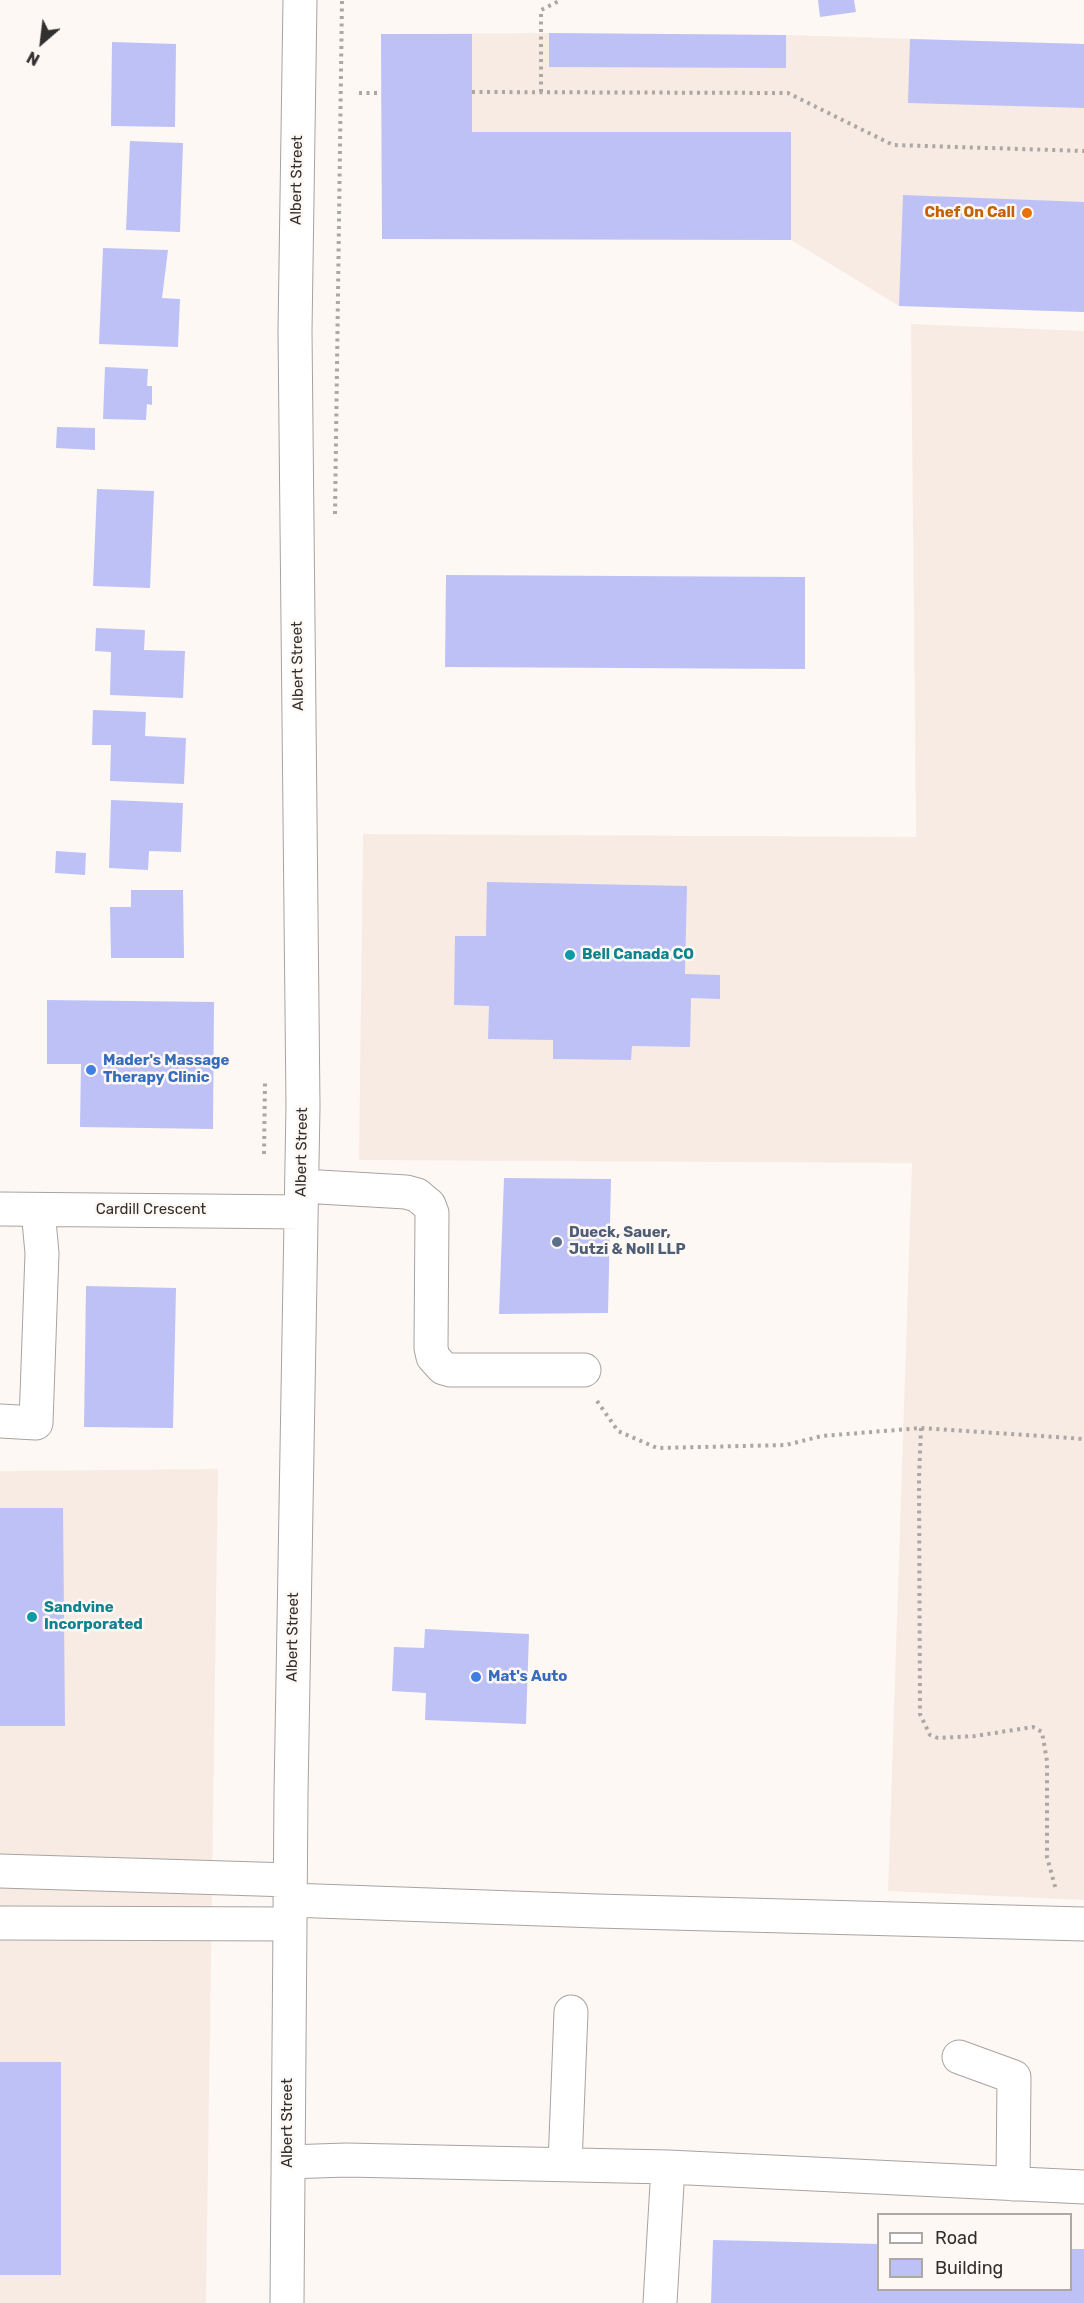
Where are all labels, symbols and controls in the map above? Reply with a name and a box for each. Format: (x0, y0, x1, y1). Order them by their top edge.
north arrow (12, 12, 72, 72)
text: N (24, 47, 43, 69)
street label: Albert Street (287, 135, 307, 225)
place label: Chef On Call (925, 204, 1015, 222)
marker: Chef On Call (1020, 206, 1034, 220)
street label: Albert Street (288, 621, 308, 711)
place label: Bell Canada CO (582, 946, 694, 964)
marker: Bell Canada CO (563, 948, 577, 962)
place label: Mader's Massage Therapy Clinic (103, 1052, 229, 1087)
marker: Mader's Massage Therapy Clinic (84, 1063, 98, 1077)
street label: Albert Street (292, 1107, 312, 1197)
street label: Cardill Crescent (96, 1201, 206, 1219)
place label: Dueck, Sauer, Jutzi & Noll LLP (569, 1224, 686, 1259)
marker: Dueck, Sauer, Jutzi & Noll LLP (550, 1235, 564, 1249)
street label: Albert Street (283, 1592, 303, 1682)
place label: Sandvine Incorporated (44, 1599, 143, 1634)
marker: Sandvine Incorporated (25, 1610, 39, 1624)
place label: Mat's Auto (488, 1668, 568, 1686)
marker: Mat's Auto (469, 1670, 483, 1684)
street label: Albert Street (279, 2078, 297, 2168)
legend (877, 2213, 1072, 2291)
text: Road (935, 2227, 978, 2249)
text: Building (935, 2257, 1003, 2279)

